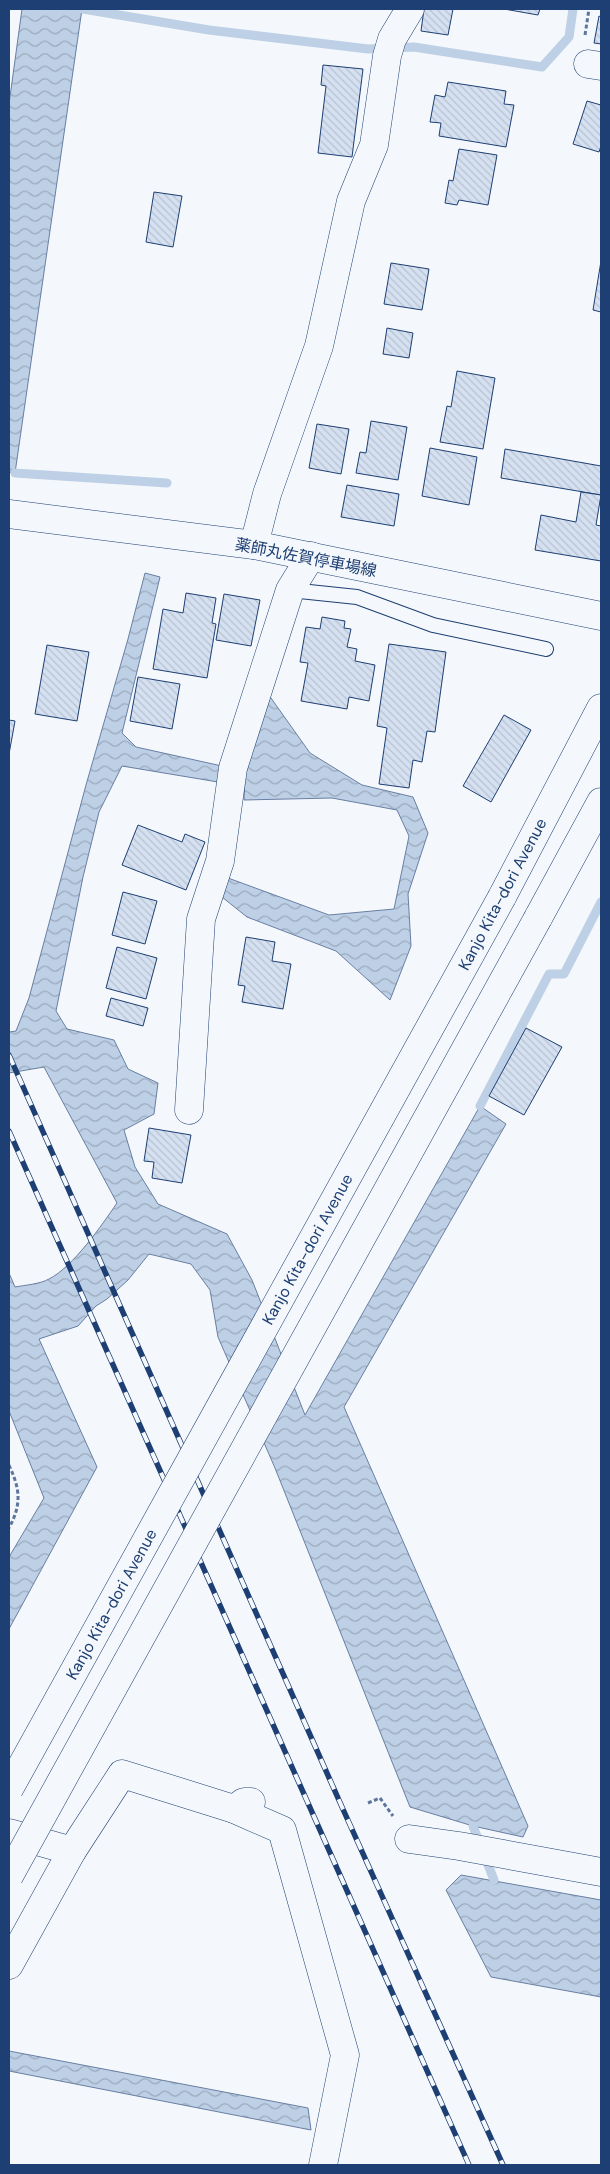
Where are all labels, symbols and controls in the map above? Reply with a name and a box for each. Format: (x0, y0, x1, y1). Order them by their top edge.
street label: 薬師丸佐賀停車場線 (233, 533, 379, 582)
street label: Kanjo Kita-dori Avenue (453, 815, 551, 974)
street label: Kanjo Kita-dori Avenue (257, 1170, 358, 1328)
street label: Kanjo Kita-dori Avenue (61, 1525, 162, 1683)

